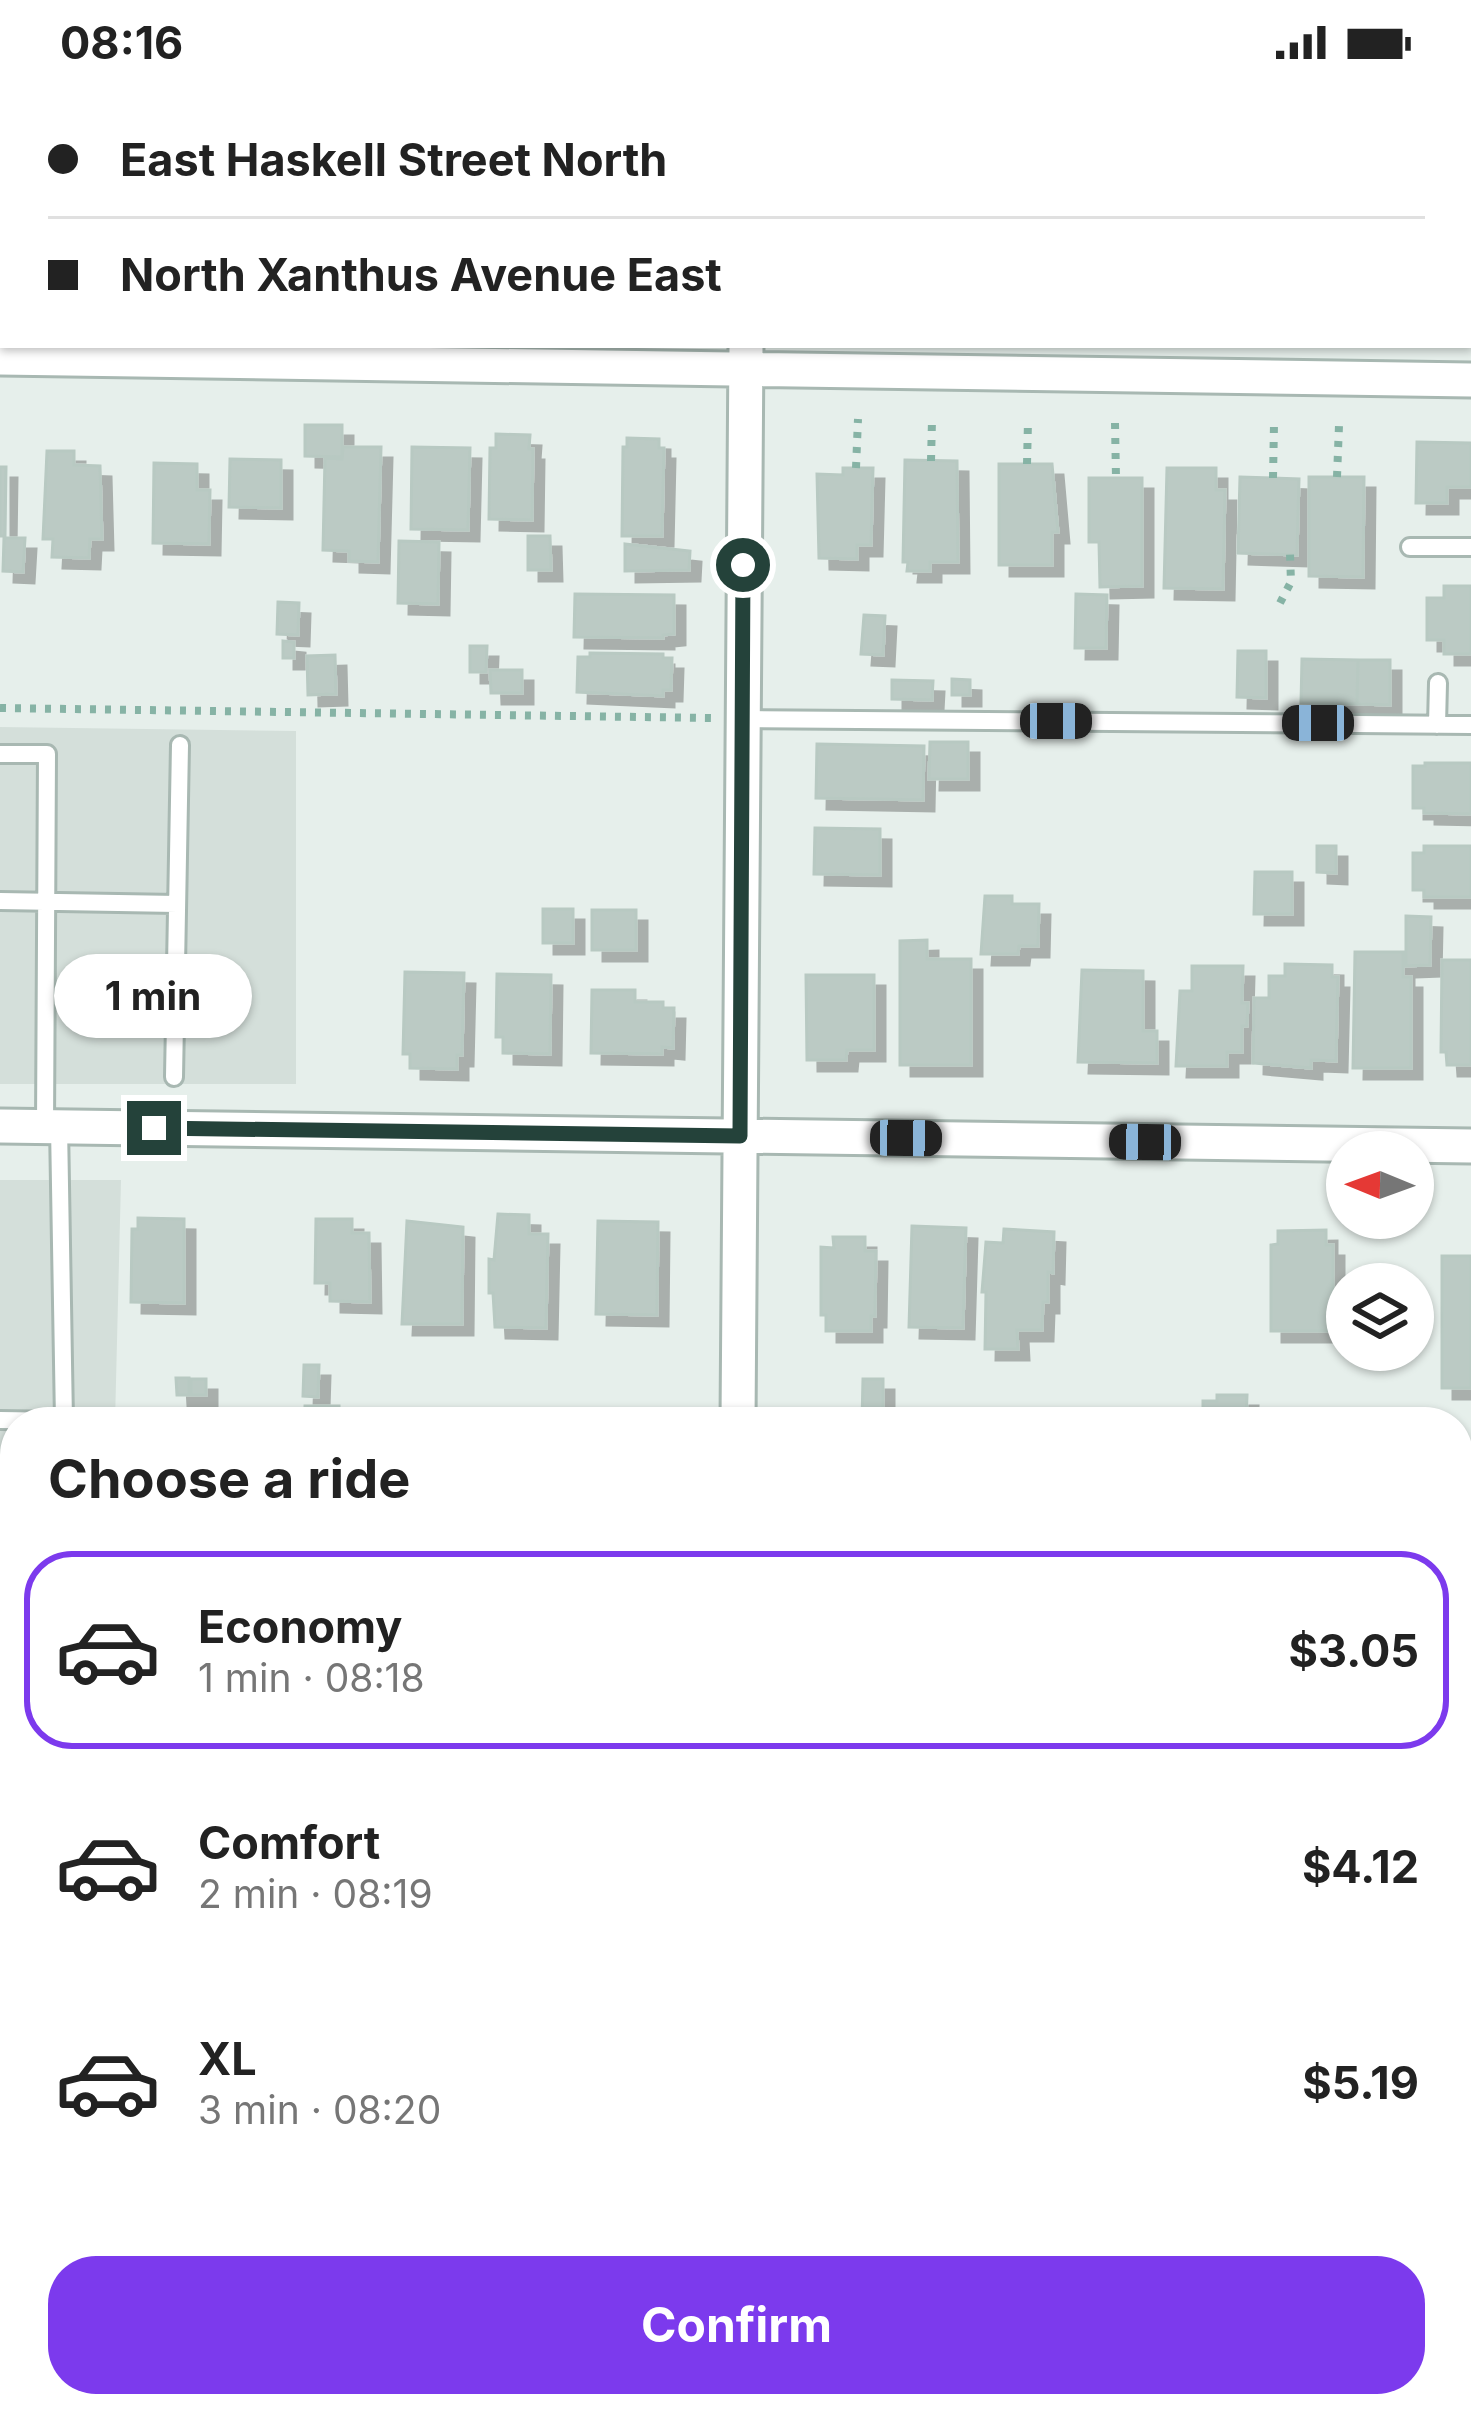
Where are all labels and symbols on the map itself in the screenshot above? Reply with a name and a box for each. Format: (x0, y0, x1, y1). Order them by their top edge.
route start (716, 538, 770, 592)
car (1020, 703, 1092, 739)
car (1282, 705, 1354, 741)
callout: 1 min (55, 954, 253, 1038)
route end (127, 1101, 181, 1155)
car (870, 1119, 942, 1157)
car (1109, 1123, 1181, 1161)
north arrow (1326, 1131, 1434, 1239)

